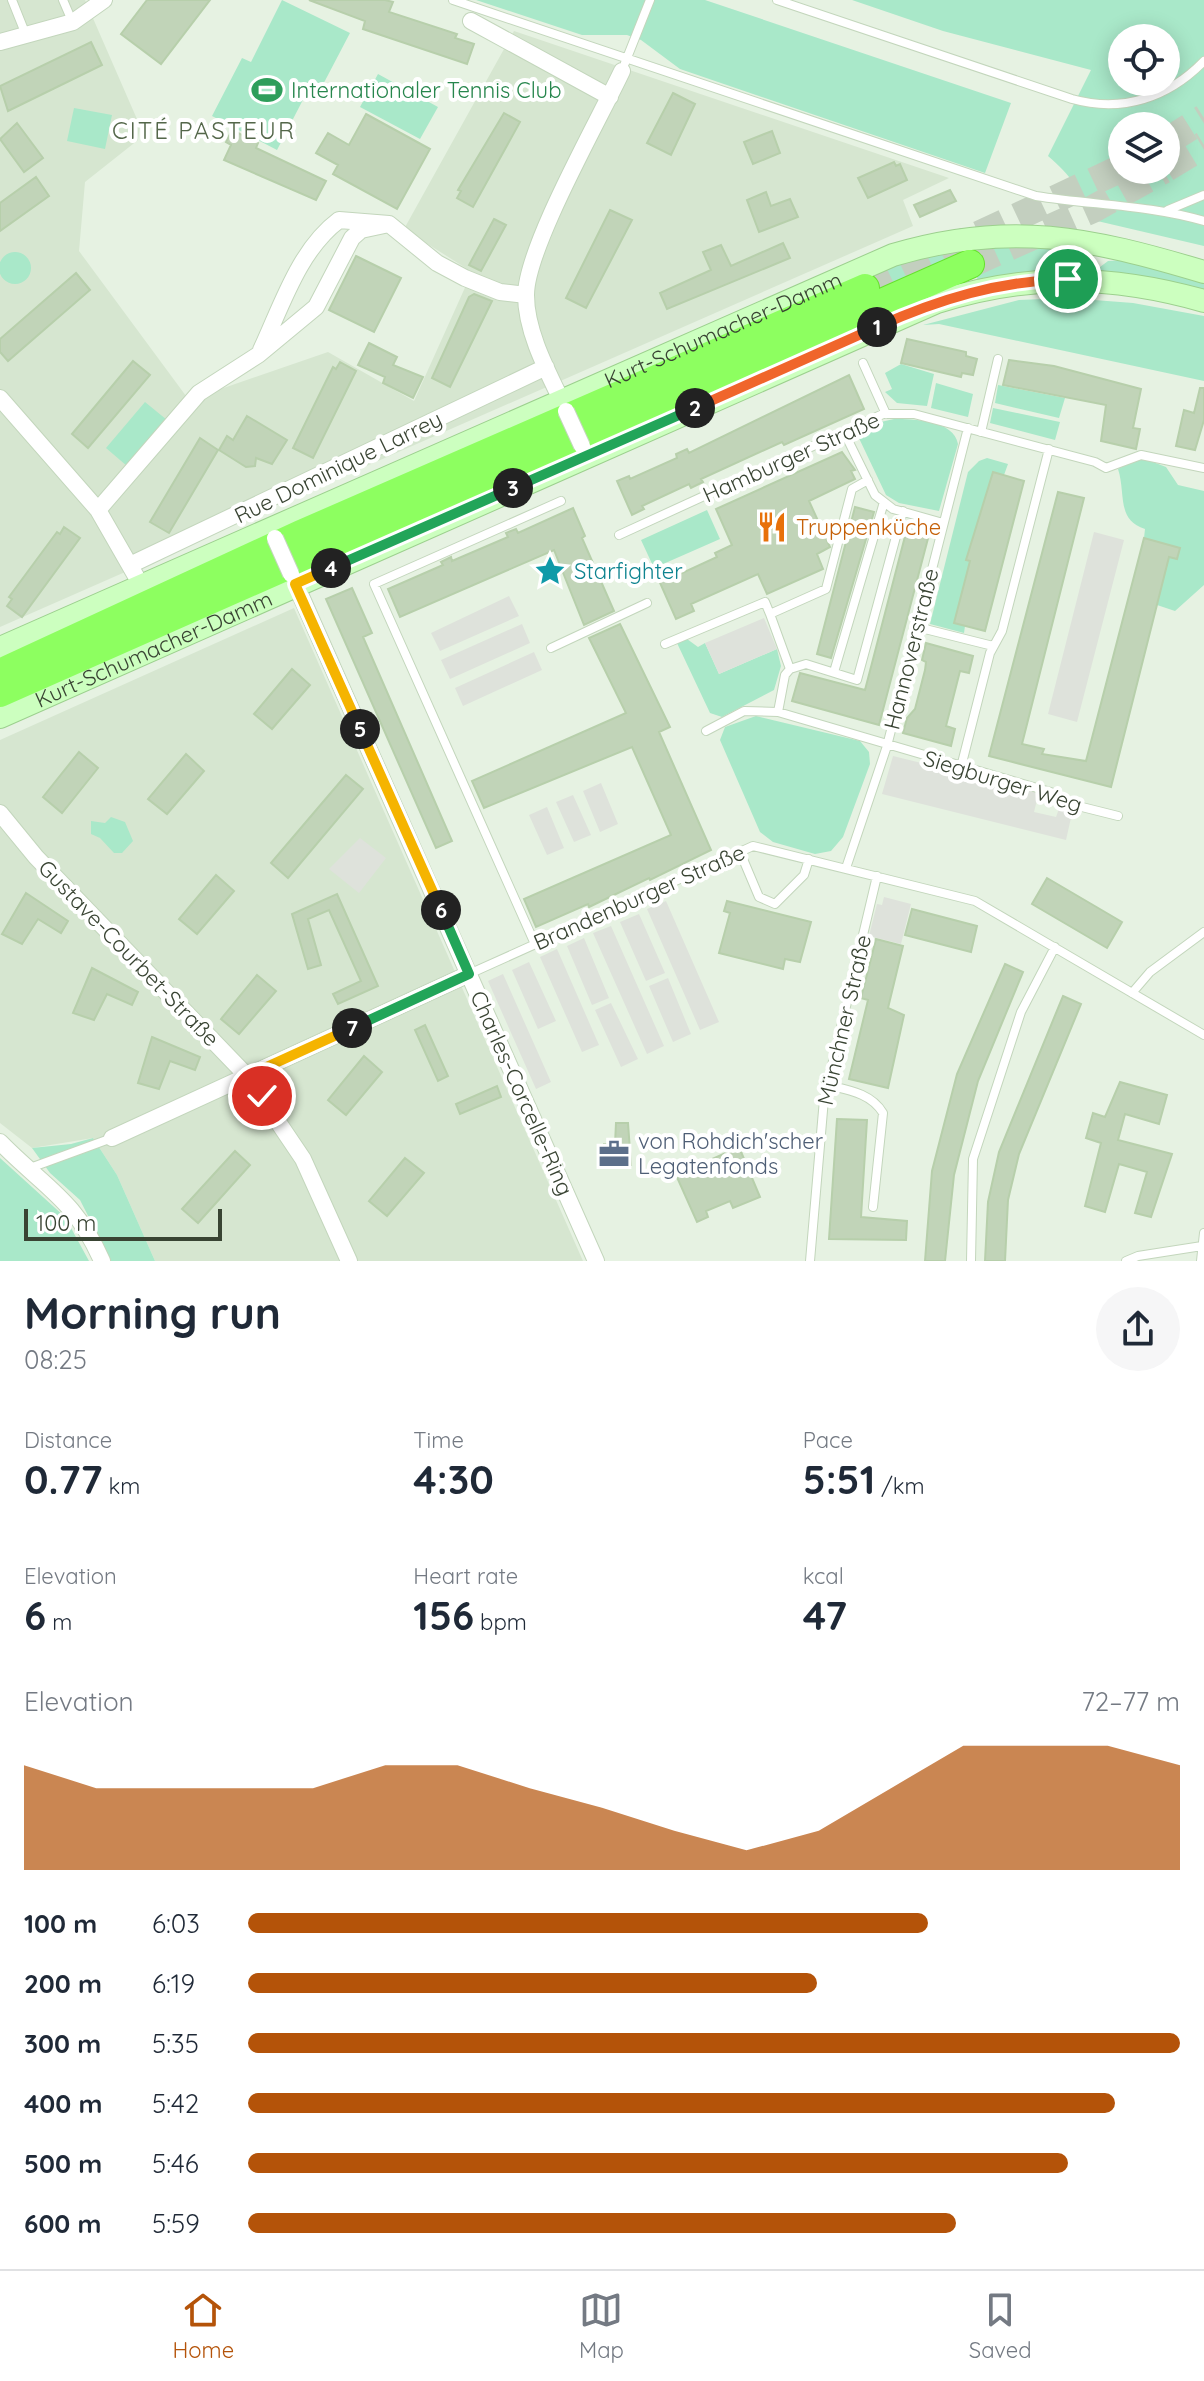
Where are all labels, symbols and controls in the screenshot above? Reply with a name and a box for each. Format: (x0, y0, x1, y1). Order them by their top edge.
map controls (1108, 24, 1180, 184)
button: locate (1108, 24, 1180, 96)
sports icon: Internationaler Tennis Club (250, 73, 284, 107)
place label: Internationaler Tennis Club (291, 76, 561, 104)
button: layers (1108, 112, 1180, 184)
district label: CITÉ PASTEUR (112, 115, 296, 145)
pin (1034, 245, 1102, 313)
icon: arrive (1046, 257, 1090, 301)
street label: Kurt-Schumacher-Damm (600, 265, 846, 394)
pin: 1 (857, 307, 897, 347)
text: 1 (873, 313, 881, 341)
pin: 2 (675, 388, 715, 428)
text: 2 (689, 394, 701, 422)
street label: Rue Dominique Larrey (230, 405, 446, 529)
street label: Hamburger Straße (698, 405, 884, 509)
pin: 3 (493, 468, 533, 508)
text: 3 (507, 474, 519, 502)
restaurant icon: Truppenküche (755, 510, 789, 544)
place label: Truppenküche (796, 513, 941, 541)
pin: 4 (311, 548, 351, 588)
text: 4 (325, 554, 337, 582)
place icon: Starfighter (533, 554, 567, 588)
place label: Starfighter (574, 557, 683, 585)
street label: Hannoverstraße (877, 565, 945, 733)
street label: Kurt-Schumacher-Damm (31, 584, 277, 714)
pin: 5 (340, 709, 380, 749)
text: 5 (354, 715, 366, 743)
street label: Siegburger Weg (920, 744, 1086, 818)
street label: Brandenburger Straße (529, 838, 749, 956)
street label: Gustave-Courbet-Straße (33, 854, 225, 1052)
pin: 6 (421, 890, 461, 930)
text: 6 (435, 896, 447, 924)
street label: Münchner Straße (811, 932, 877, 1108)
street label: Charles-Corcelle-Ring (464, 986, 580, 1200)
pin: 7 (332, 1008, 372, 1048)
text: 7 (346, 1014, 358, 1042)
pin (228, 1062, 296, 1130)
icon: check (240, 1074, 284, 1118)
place label: von Rohdich'scher Legatenfonds (638, 1127, 824, 1180)
office icon: von Rohdich'scher Legatenfonds (597, 1137, 631, 1171)
scale bar (24, 1205, 222, 1241)
text: 100 m (36, 1209, 96, 1237)
text: Morning run (24, 1285, 281, 1340)
button: share (1096, 1287, 1180, 1371)
text: 08:25 (24, 1343, 87, 1376)
text: Distance (24, 1426, 112, 1454)
text: Time (413, 1426, 464, 1454)
text: Pace (803, 1426, 853, 1454)
text: 0.77 (24, 1454, 102, 1504)
text: 4:30 (413, 1454, 494, 1504)
text: 5:51 (803, 1454, 875, 1504)
text: km (102, 1472, 140, 1500)
text: /km (875, 1472, 925, 1500)
text: Elevation (24, 1562, 117, 1590)
text: Heart rate (413, 1562, 518, 1590)
text: kcal (803, 1562, 844, 1590)
text: 6 (24, 1590, 46, 1640)
text: 156 (413, 1590, 474, 1640)
text: 47 (803, 1590, 847, 1640)
text: m (46, 1608, 72, 1636)
text: bpm (474, 1608, 527, 1636)
text: Elevation (24, 1685, 134, 1718)
text: 72–77 m (1082, 1685, 1180, 1718)
text: 100 m (24, 1907, 97, 1940)
text: 6:03 (152, 1907, 200, 1940)
text: 200 m (24, 1967, 102, 2000)
text: 6:19 (152, 1967, 195, 2000)
text: 300 m (24, 2027, 101, 2060)
text: 5:35 (152, 2027, 199, 2060)
text: 400 m (24, 2087, 102, 2120)
text: 5:42 (152, 2087, 199, 2120)
text: 500 m (24, 2147, 102, 2180)
text: 5:46 (152, 2147, 199, 2180)
text: 600 m (24, 2207, 102, 2240)
text: 5:59 (152, 2207, 200, 2240)
tab: Home (172, 2288, 234, 2364)
tab: Map (579, 2288, 624, 2364)
tab: Saved (969, 2288, 1032, 2364)

